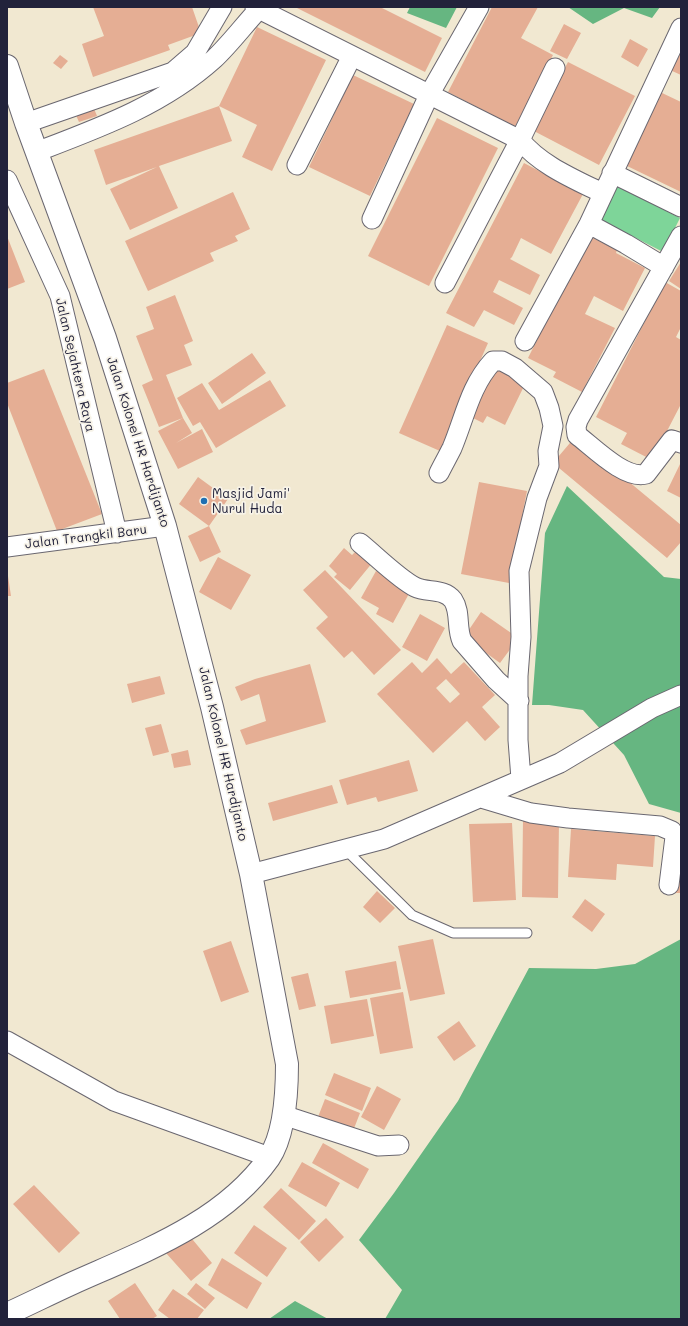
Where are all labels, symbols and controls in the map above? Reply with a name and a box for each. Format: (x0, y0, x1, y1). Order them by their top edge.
street label: Jalan Sejahtera Raya (52, 297, 98, 433)
street label: Jalan Kolonel HR Hardijanto (103, 355, 173, 529)
place label: Masjid Jami' Nurul Huda (212, 486, 290, 517)
marker: Masjid Jami' Nurul Huda (199, 496, 209, 506)
street label: Jalan Trangkil Baru (24, 522, 148, 552)
street label: Jalan Kolonel HR Hardijanto (195, 665, 251, 843)

